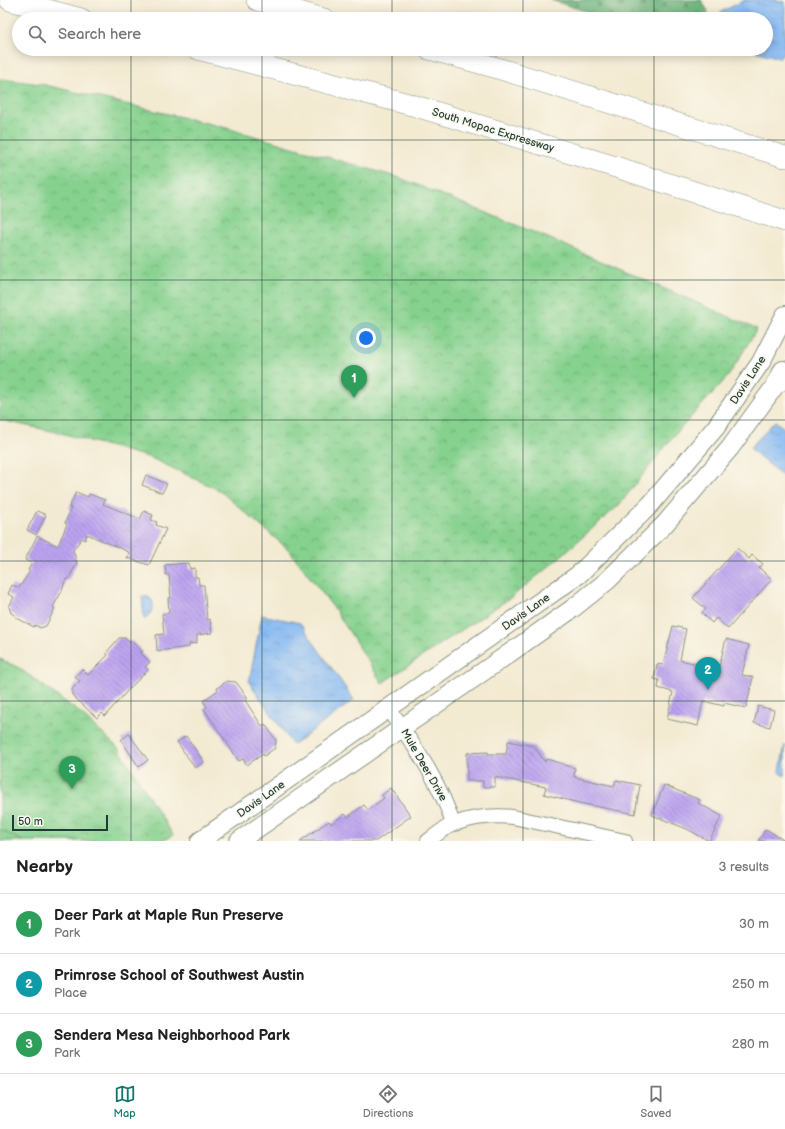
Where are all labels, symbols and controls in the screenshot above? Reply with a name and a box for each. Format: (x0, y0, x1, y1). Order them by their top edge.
search box (12, 12, 773, 56)
icon: search (26, 23, 48, 45)
text: Search here (58, 25, 141, 44)
street label: South Mopac Expressway (430, 105, 556, 155)
your location (356, 328, 376, 348)
street label: Davis Lane (727, 353, 769, 407)
pin: 1 (341, 365, 367, 398)
street label: Davis Lane (500, 591, 553, 633)
pin: 2 (695, 657, 721, 690)
street label: Mule Deer Drive (398, 727, 450, 804)
pin: 3 (59, 756, 85, 789)
street label: Davis Lane (235, 778, 288, 820)
scale bar (12, 813, 108, 832)
text: 50 m (18, 815, 43, 828)
text: Nearby (16, 857, 73, 877)
text: 3 results (718, 859, 769, 875)
text: Deer Park at Maple Run Preserve (54, 906, 283, 925)
text: 1 (26, 916, 32, 932)
text: 30 m (739, 916, 769, 932)
text: Park (54, 925, 80, 941)
text: Primrose School of Southwest Austin (54, 966, 304, 985)
text: 2 (25, 976, 33, 992)
text: 250 m (732, 976, 769, 992)
text: Place (54, 985, 87, 1001)
text: Sendera Mesa Neighborhood Park (54, 1026, 290, 1045)
text: 3 (25, 1036, 33, 1052)
text: 280 m (732, 1036, 769, 1052)
text: Park (54, 1045, 80, 1061)
tab: Map (114, 1083, 136, 1120)
tab: Directions (363, 1083, 413, 1120)
tab: Saved (641, 1083, 671, 1120)

